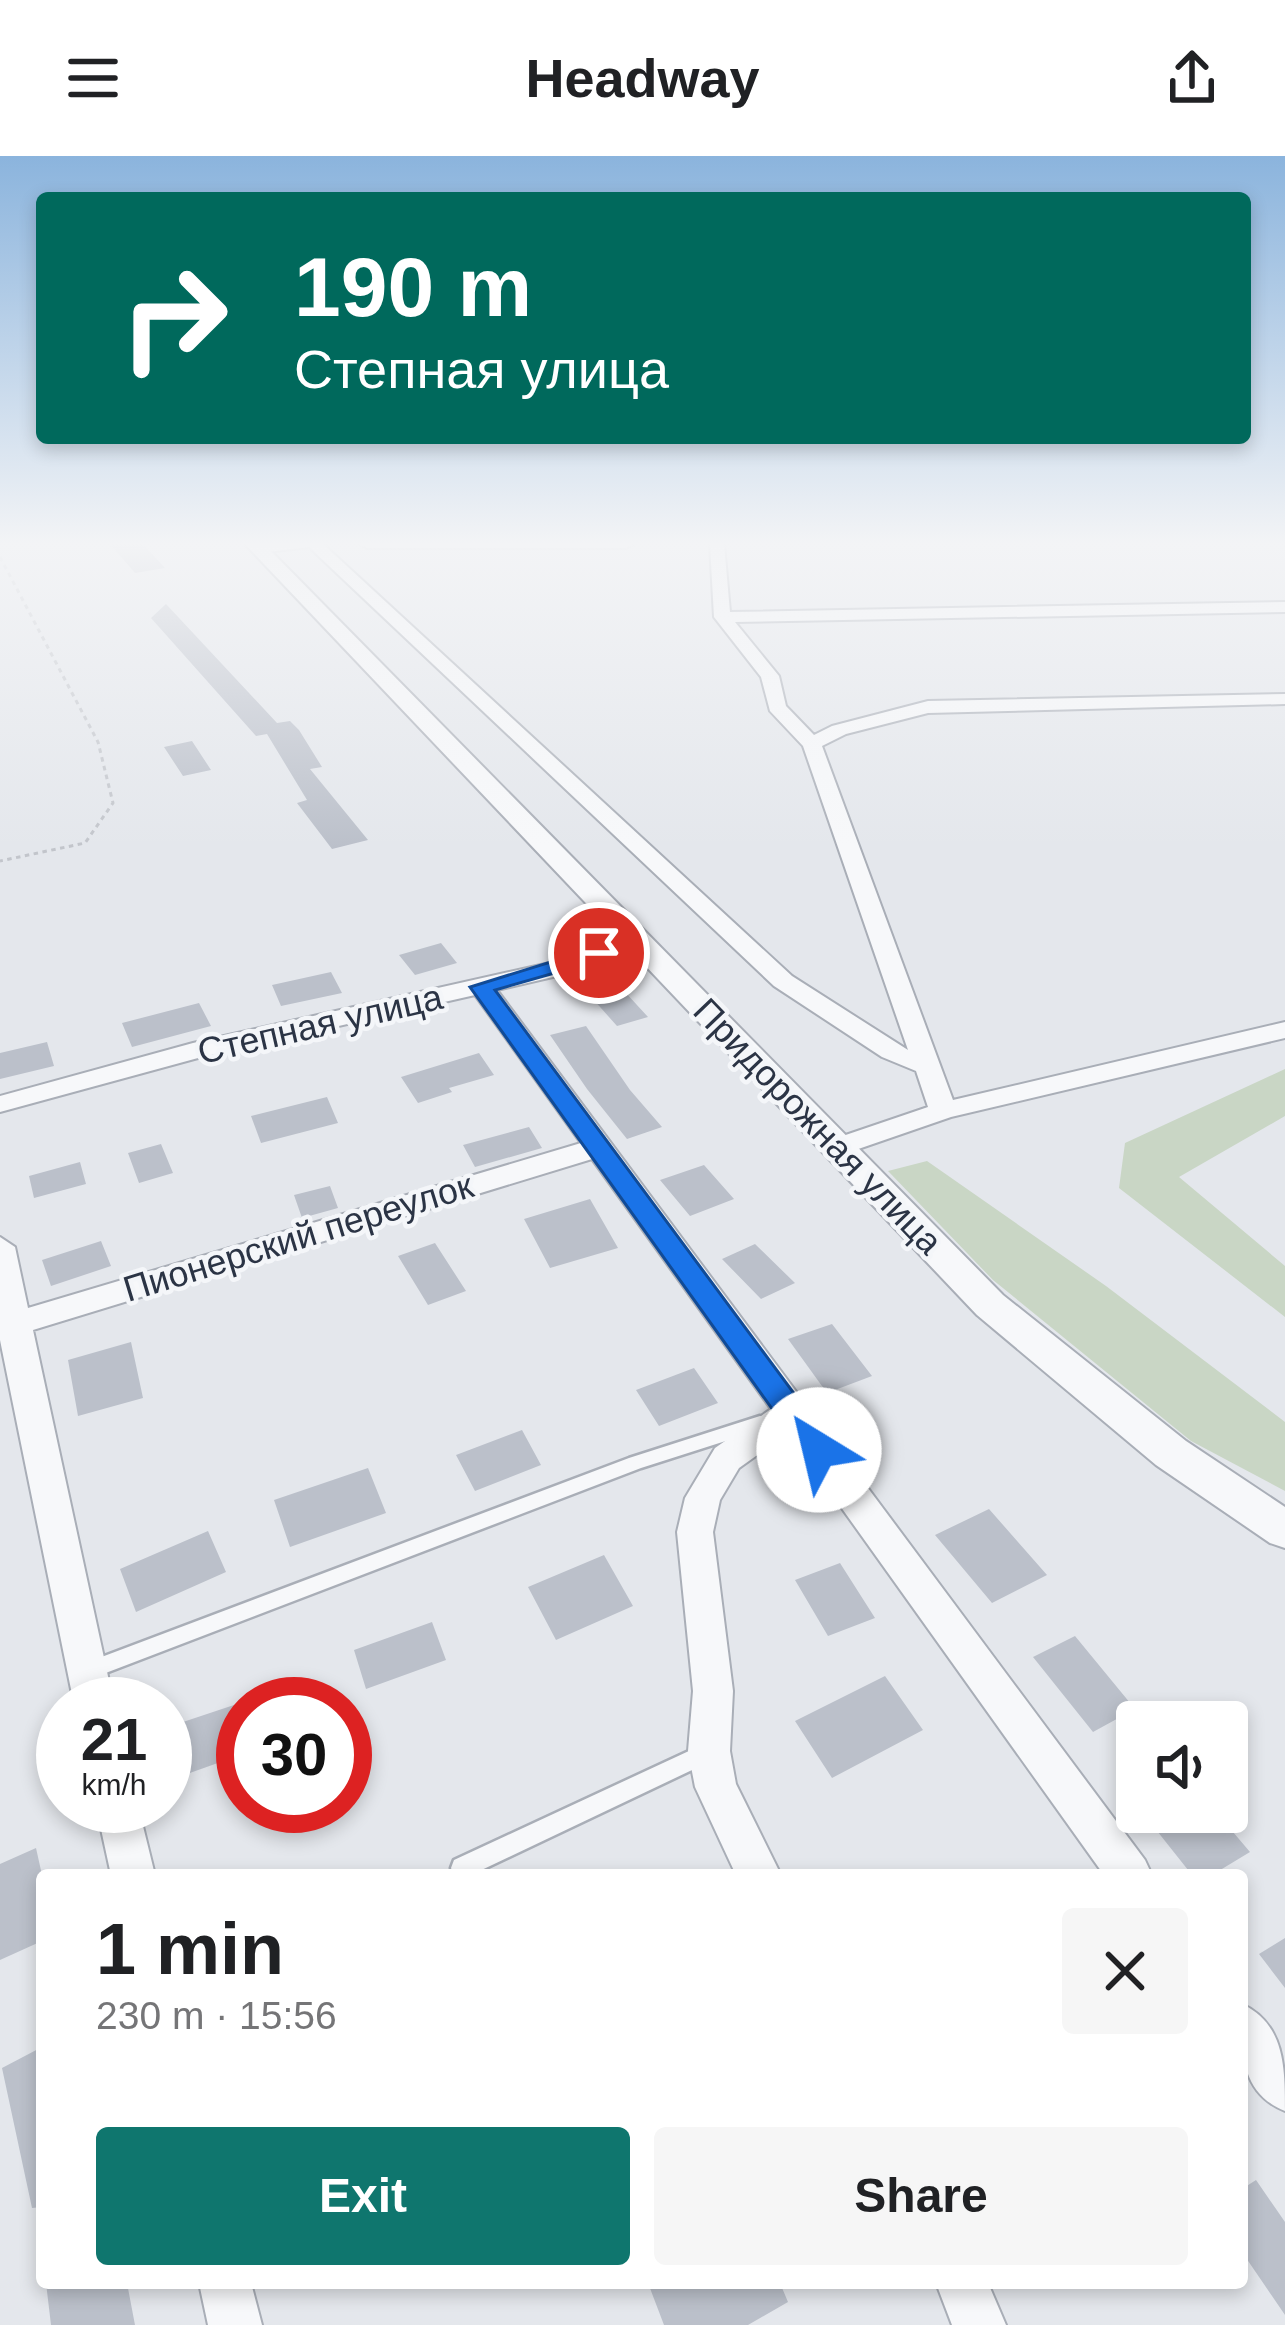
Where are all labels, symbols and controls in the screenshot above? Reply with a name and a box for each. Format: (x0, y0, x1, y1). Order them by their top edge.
icon: menu (60, 45, 126, 111)
icon: share (1159, 45, 1225, 111)
text: Headway (525, 48, 760, 108)
icon: right (96, 240, 252, 396)
text: 190 m (294, 240, 532, 334)
text: Степная улица (294, 339, 669, 399)
pin (548, 902, 650, 1004)
icon: arrive (566, 920, 632, 986)
street label: Степная улица (194, 976, 447, 1072)
street label: Придорожная улица (685, 990, 951, 1263)
street label: Пионерский переулок (118, 1164, 478, 1310)
position arrow (756, 1387, 882, 1513)
speed limit sign: 30 (216, 1677, 372, 1833)
map controls (1116, 1701, 1248, 1833)
button: sound (1116, 1701, 1248, 1833)
text: 21 (81, 1706, 147, 1773)
text: km/h (81, 1768, 147, 1801)
button: close (1062, 1908, 1188, 2034)
text: 1 min (96, 1909, 284, 1989)
text: 230 m · 15:56 (96, 1994, 337, 2037)
button: Exit (96, 2127, 630, 2265)
button: Share (654, 2127, 1188, 2265)

